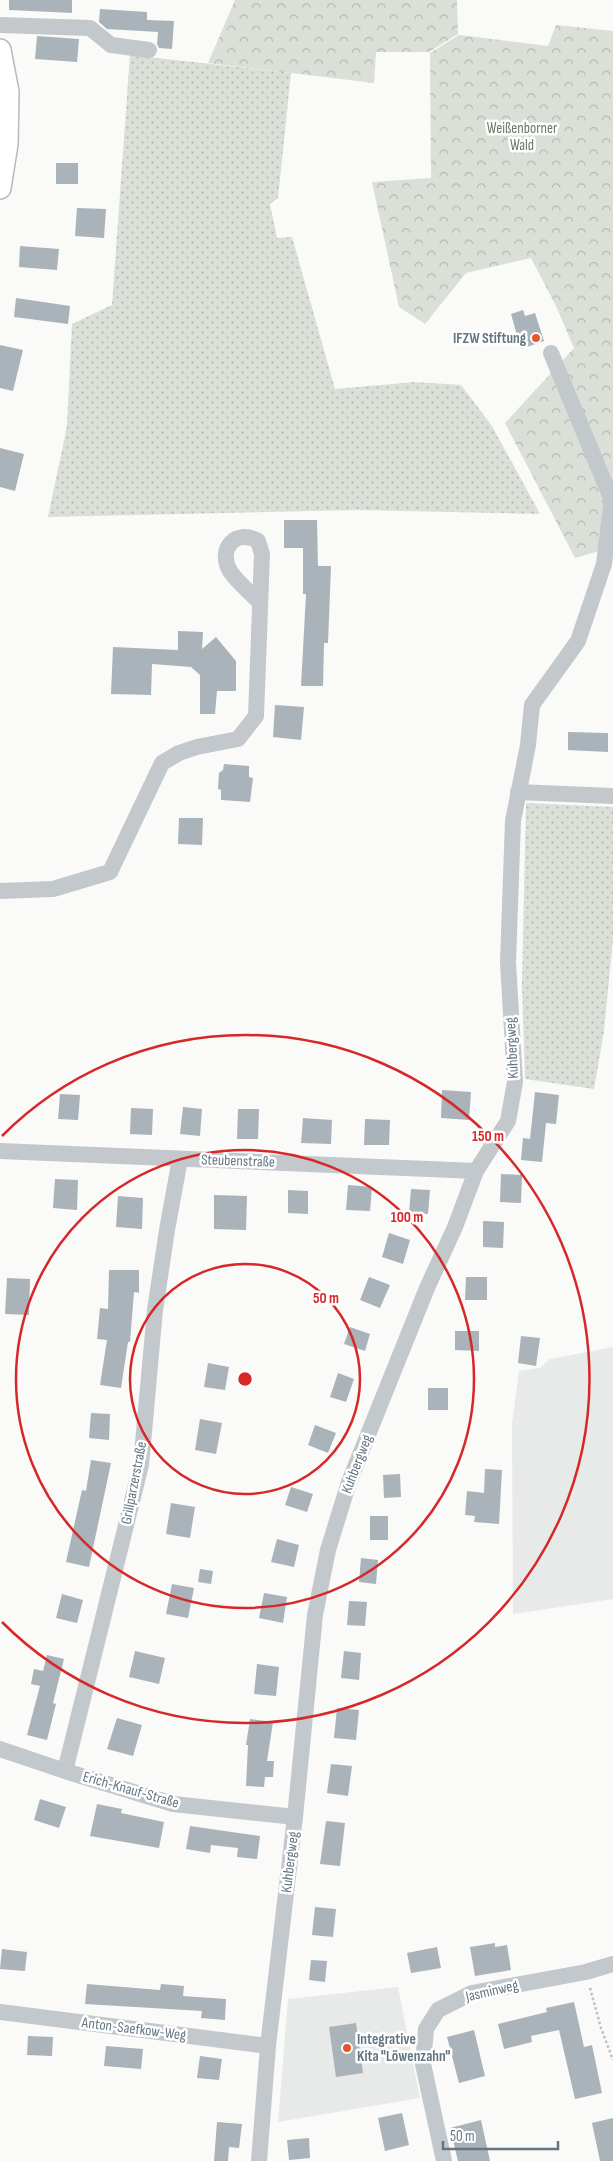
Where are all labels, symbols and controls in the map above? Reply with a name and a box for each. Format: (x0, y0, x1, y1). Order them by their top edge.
park label: Weißenborner Wald (487, 119, 558, 155)
place label: IFZW Stiftung (453, 329, 527, 348)
marker: IFZW Stiftung (530, 332, 542, 344)
street label: Kuhbergweg (501, 1017, 523, 1079)
text: 150 m (472, 1127, 504, 1146)
street label: Steubenstraße (201, 1150, 275, 1172)
text: 100 m (391, 1208, 423, 1227)
text: 50 m (313, 1289, 339, 1308)
centre of rings (236, 1370, 254, 1388)
street label: Kuhbergweg (337, 1432, 377, 1496)
street label: Grillparzerstraße (117, 1440, 151, 1526)
street label: Erich-Knauf-Straße (81, 1767, 181, 1813)
street label: Kuhbergweg (277, 1830, 303, 1894)
street label: Jasminweg (463, 1976, 520, 2006)
street label: Anton-Saefkow-Weg (80, 2013, 187, 2045)
place label: Integrative Kita "Löwenzahn" (357, 2030, 450, 2066)
marker: Integrative Kita "Löwenzahn" (341, 2042, 353, 2054)
scale bar (443, 2118, 558, 2150)
text: 50 m (450, 2127, 475, 2146)

